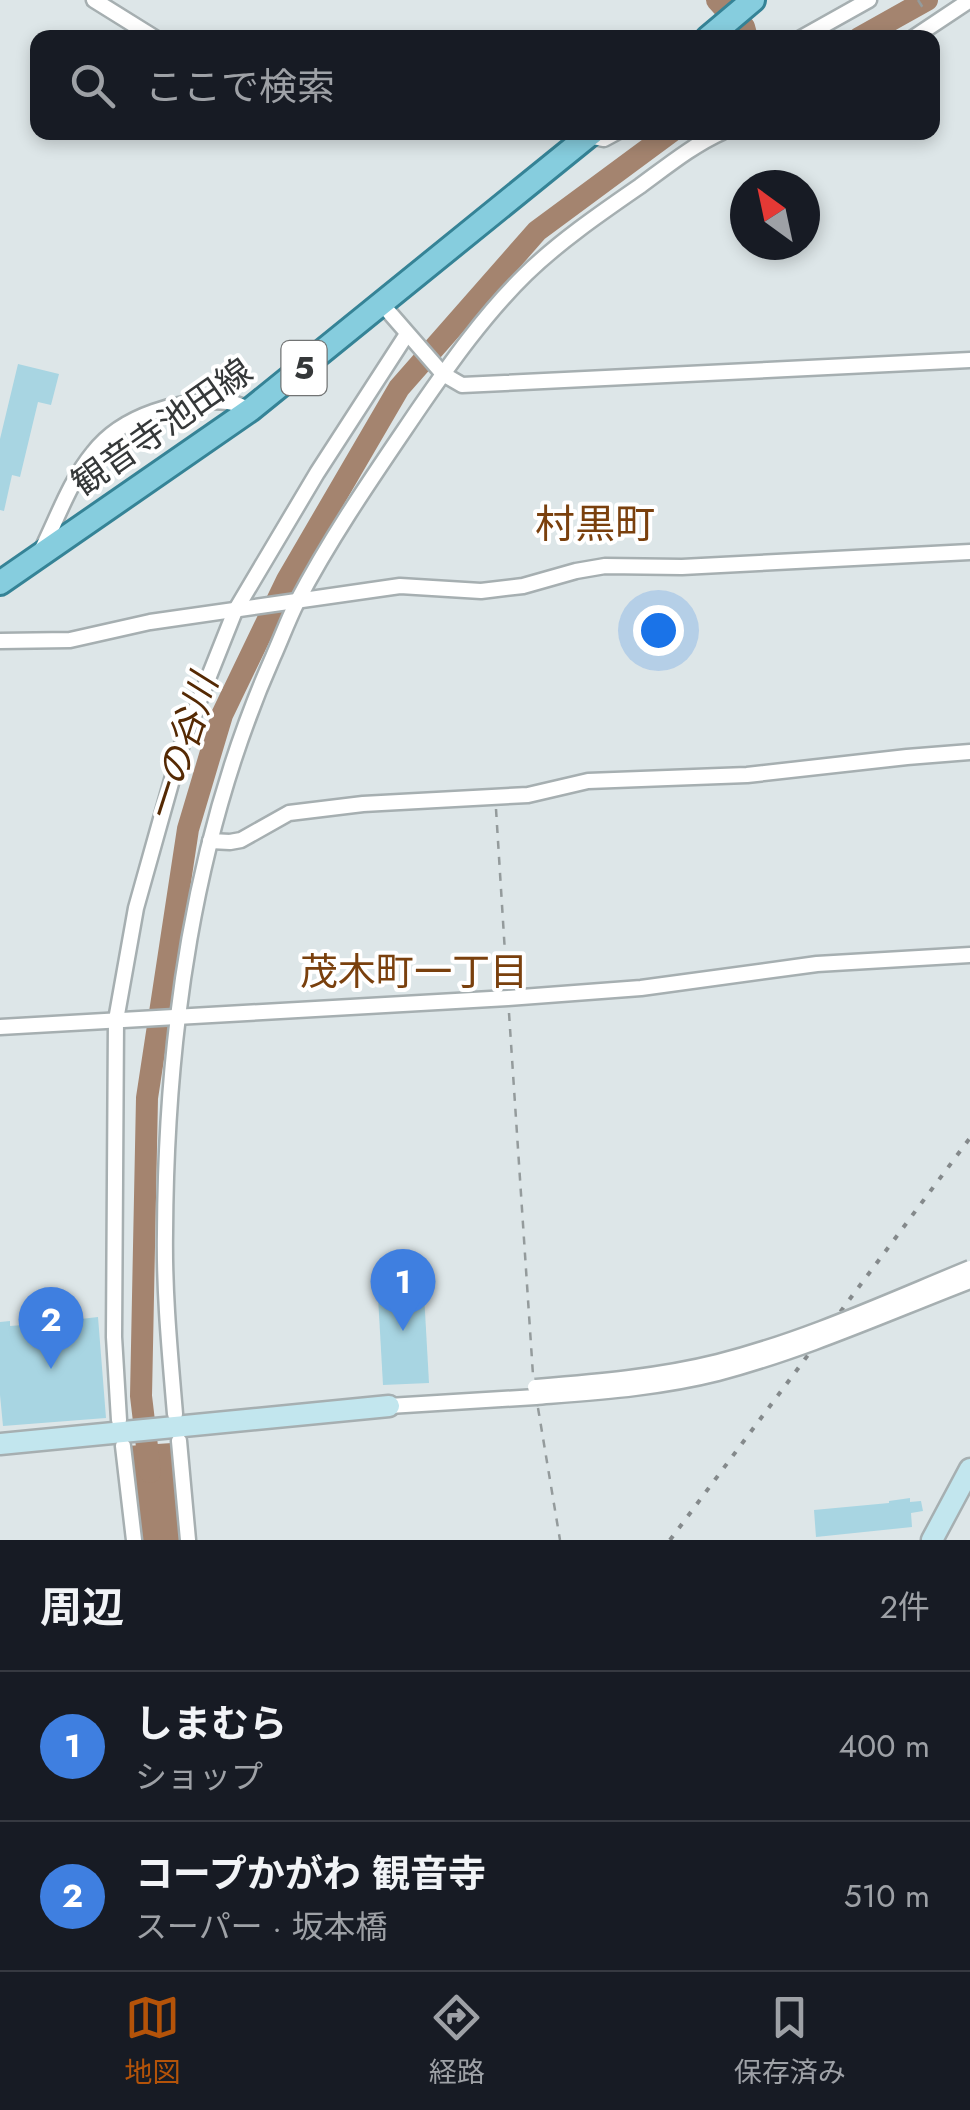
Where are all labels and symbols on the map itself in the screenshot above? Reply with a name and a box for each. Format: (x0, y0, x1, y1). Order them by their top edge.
north arrow (730, 170, 820, 260)
road number: 5 (282, 341, 326, 395)
street label: 観音寺池田線 (62, 346, 262, 508)
district label: 村黒町 (535, 495, 655, 553)
your location (633, 605, 684, 656)
water label: 一の谷川 (132, 663, 232, 829)
district label: 茂木町一丁目 (300, 944, 528, 999)
pin: 1 (370, 1248, 436, 1331)
pin: 2 (18, 1286, 84, 1369)

